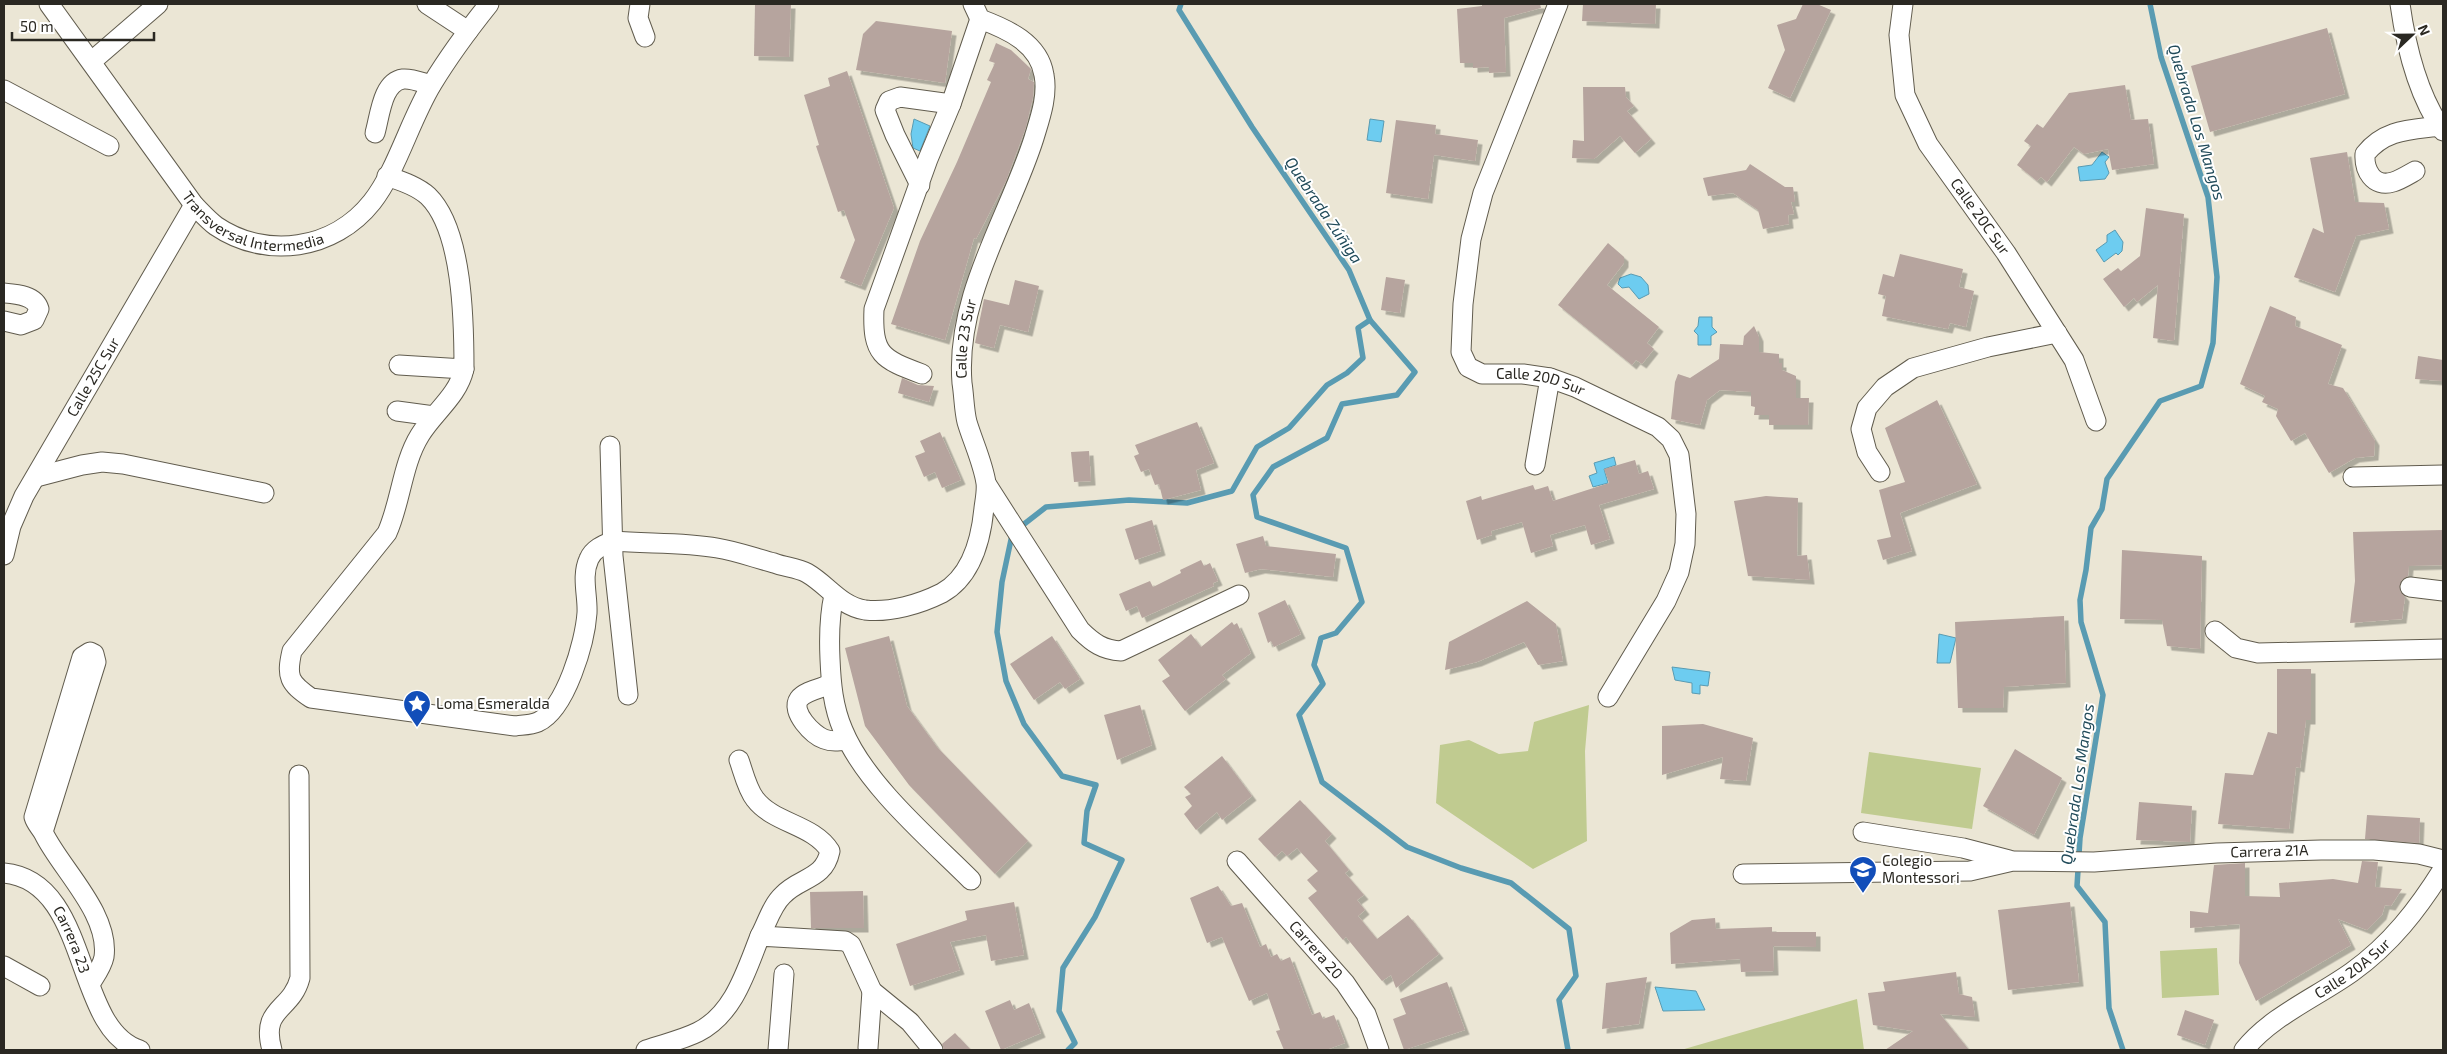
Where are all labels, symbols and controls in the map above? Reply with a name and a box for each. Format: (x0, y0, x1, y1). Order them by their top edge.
scale bar (12, 10, 155, 42)
north arrow (2387, 10, 2437, 60)
text: 50 m (20, 17, 54, 35)
text: N (2415, 22, 2434, 38)
water label: Quebrada Los Mangos (2164, 42, 2230, 202)
water label: Quebrada Zúñiga (1281, 153, 1367, 267)
street label: Calle 20C Sur (1947, 174, 2014, 258)
street label: Transversal Intermedia (179, 187, 326, 254)
street label: Calle 23 Sur (951, 297, 979, 379)
street label: Calle 25C Sur (62, 334, 123, 420)
street label: Calle 20D Sur (1496, 364, 1588, 399)
place icon: Loma Esmeralda (402, 689, 432, 728)
place label: Loma Esmeralda (436, 694, 550, 712)
water label: Quebrada Los Mangos (2056, 702, 2098, 866)
street label: Carrera 21A (2230, 840, 2309, 861)
place label: Colegio Montessori (1882, 851, 1960, 886)
school or university icon: Colegio Montessori (1848, 855, 1878, 894)
street label: Carrera 23 (50, 902, 95, 975)
street label: Carrera 20 (1286, 917, 1347, 982)
street label: Calle 20A Sur (2311, 934, 2393, 1002)

